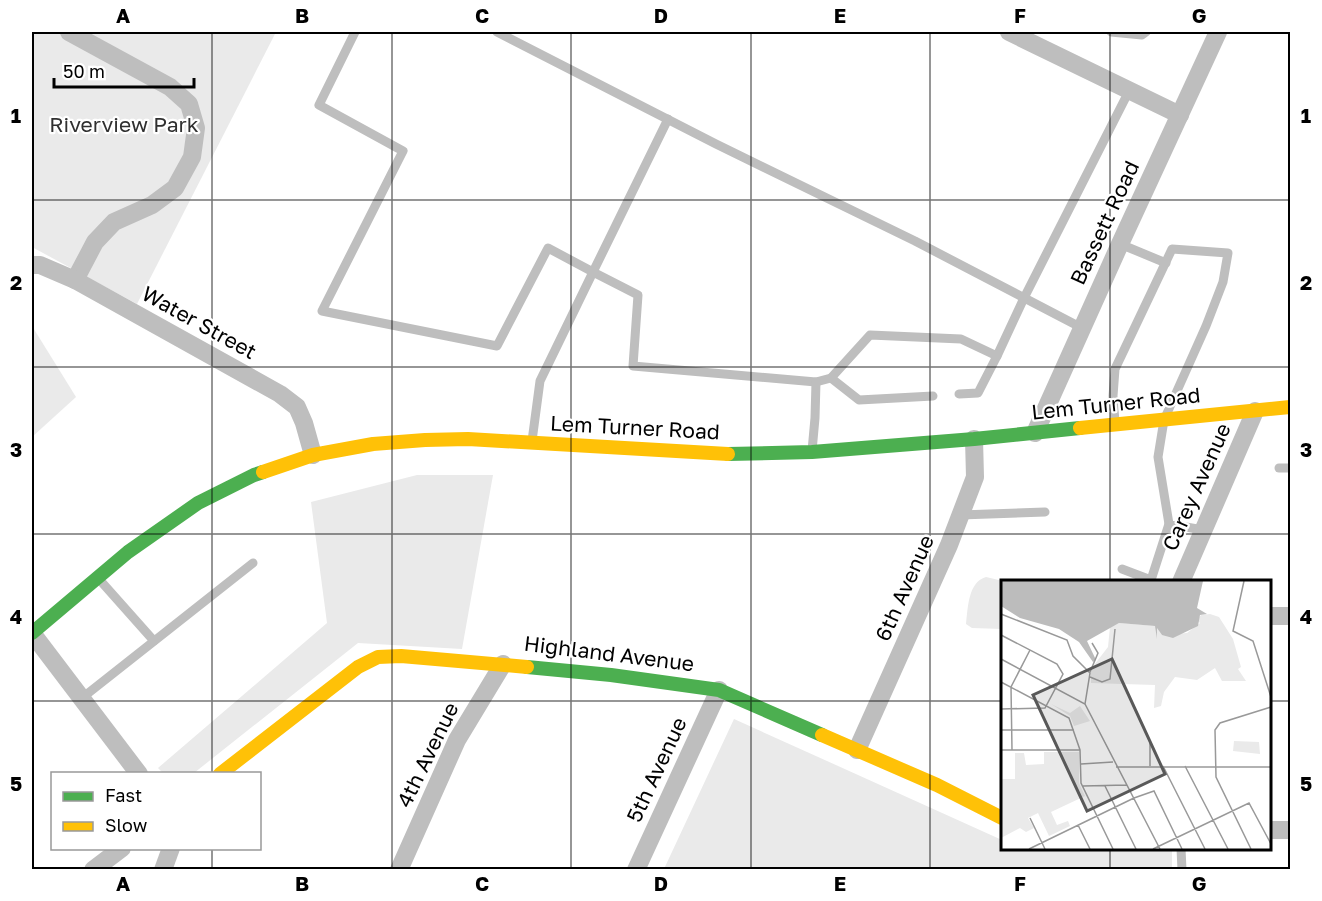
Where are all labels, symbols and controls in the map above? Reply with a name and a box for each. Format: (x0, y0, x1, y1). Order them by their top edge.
text: A (116, 3, 130, 27)
text: B (295, 3, 309, 27)
text: C (475, 3, 489, 27)
text: D (654, 3, 668, 27)
text: E (834, 3, 846, 27)
text: F (1014, 3, 1026, 27)
text: G (1192, 3, 1206, 27)
scale bar (54, 51, 194, 89)
text: 50 m (63, 60, 105, 82)
text: 1 (11, 103, 21, 127)
text: 1 (1301, 103, 1311, 127)
park label: Riverview Park (49, 111, 199, 137)
street label: Bassett Road (1064, 157, 1144, 289)
text: 2 (10, 270, 22, 294)
text: 2 (1300, 270, 1312, 294)
street label: Water Street (138, 280, 261, 364)
street label: Lem Turner Road (1030, 381, 1202, 425)
street label: Lem Turner Road (550, 410, 721, 444)
street label: Carey Avenue (1156, 419, 1236, 554)
text: 3 (10, 437, 22, 461)
text: 3 (1300, 437, 1312, 461)
street label: 6th Avenue (869, 531, 939, 645)
inset map (1001, 580, 1271, 850)
text: 4 (10, 604, 22, 628)
text: 4 (1300, 604, 1312, 628)
street label: Highland Avenue (523, 630, 696, 676)
street label: 4th Avenue (391, 698, 464, 811)
street label: 5th Avenue (620, 713, 692, 826)
text: 5 (10, 771, 22, 795)
text: 5 (1300, 771, 1312, 795)
legend (51, 772, 261, 850)
text: Fast (105, 784, 142, 806)
text: Slow (105, 814, 148, 836)
text: A (116, 871, 130, 895)
text: B (295, 871, 309, 895)
text: C (475, 871, 489, 895)
text: D (654, 871, 668, 895)
text: E (834, 871, 846, 895)
text: F (1014, 871, 1026, 895)
text: G (1192, 871, 1206, 895)

